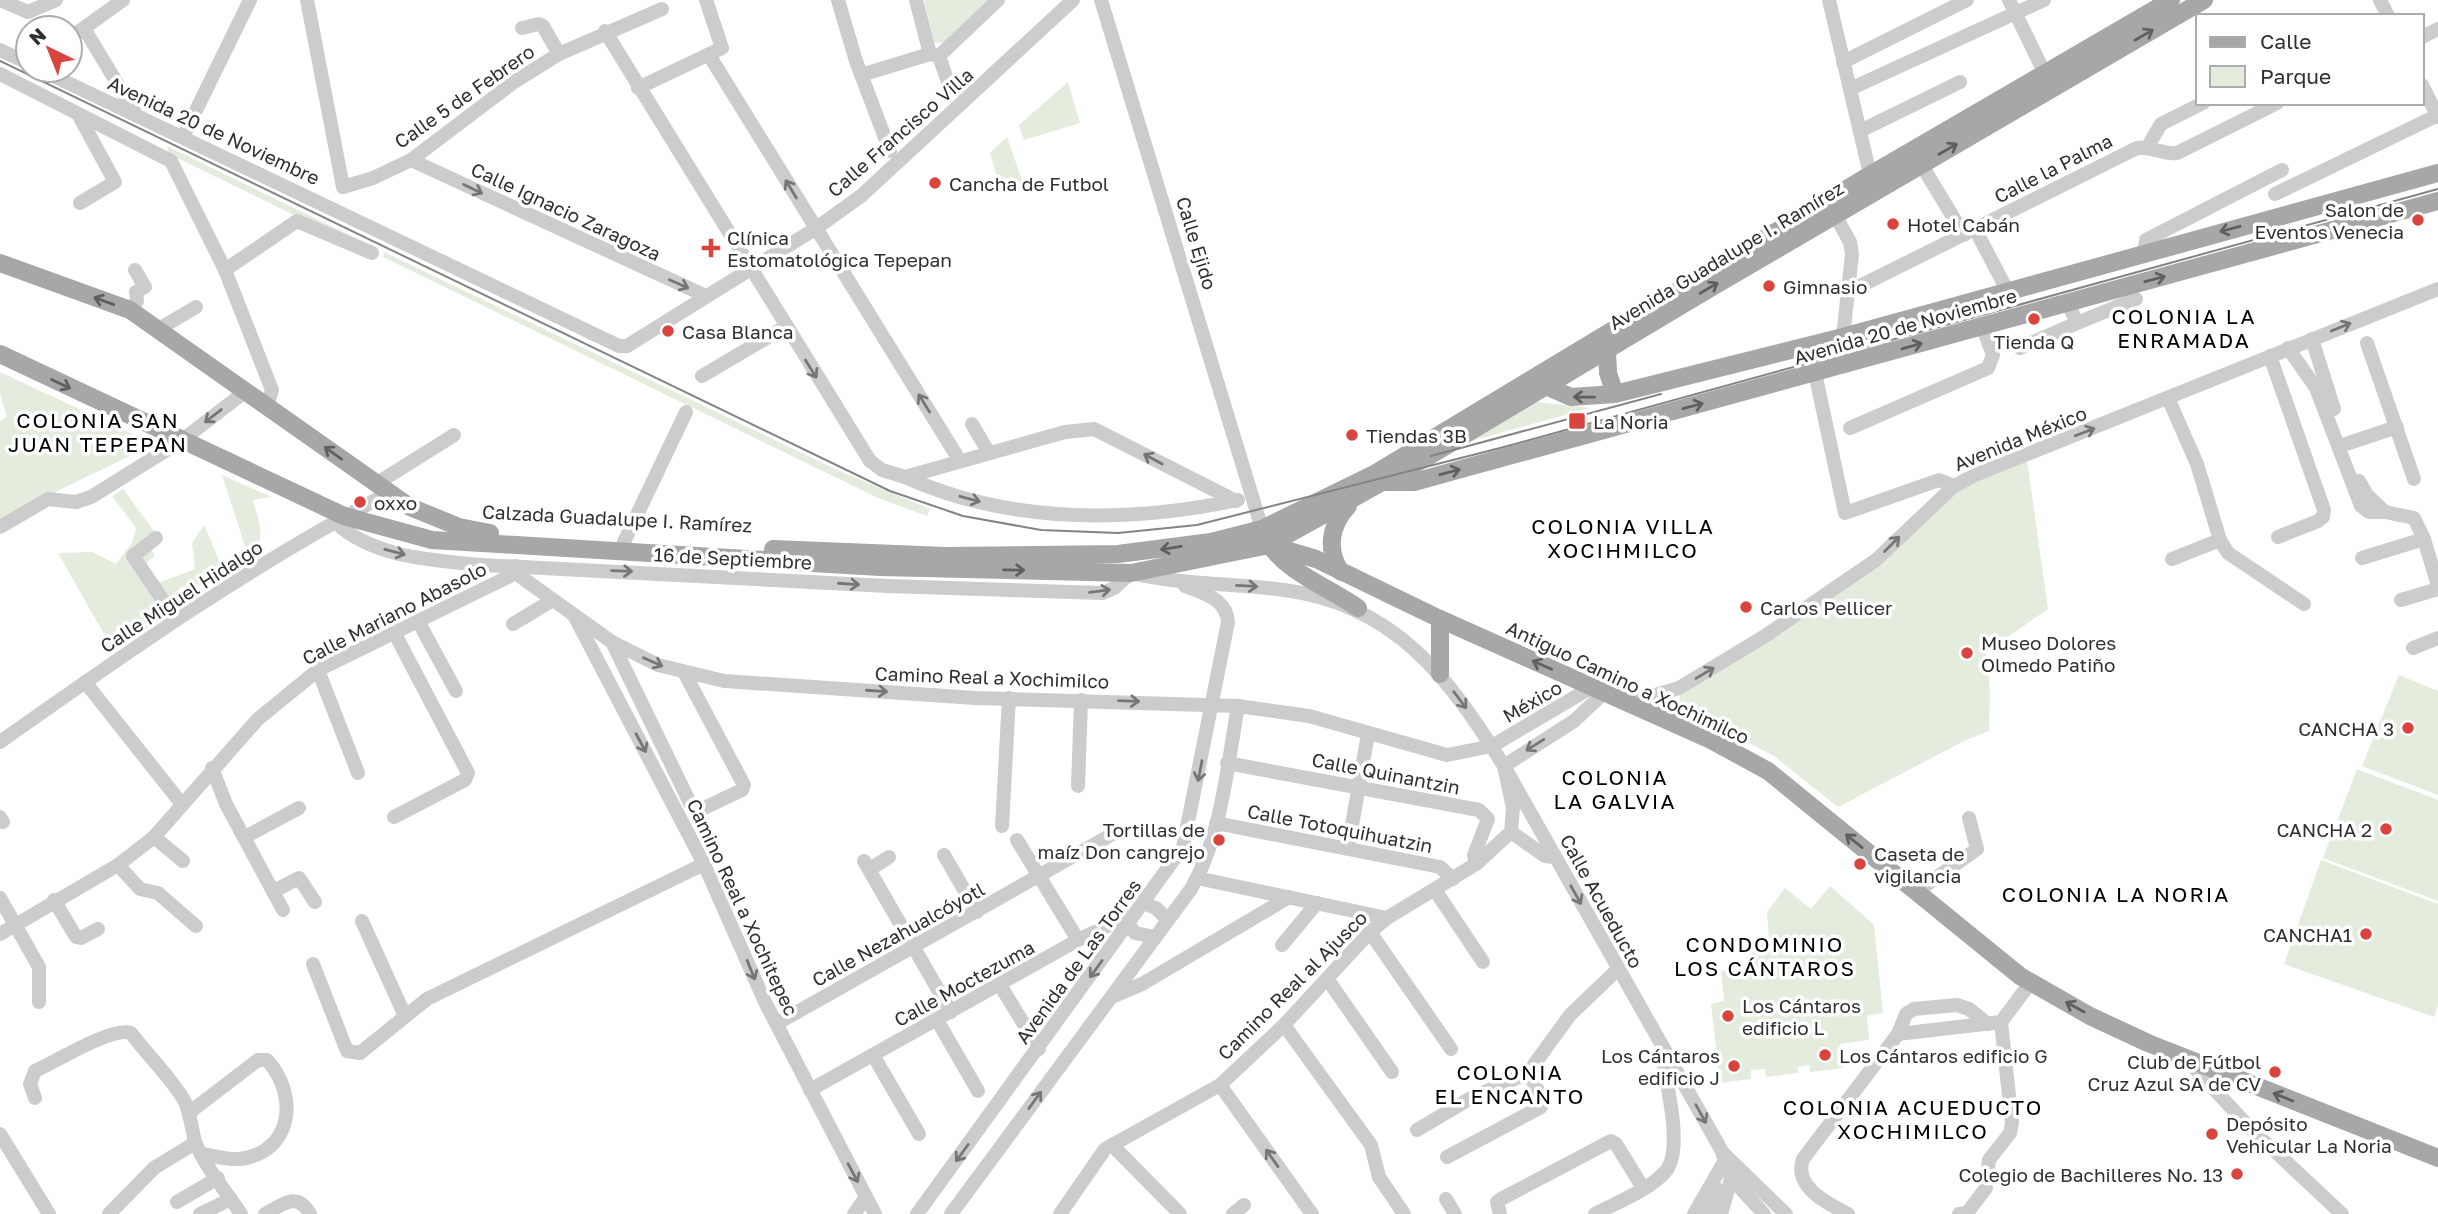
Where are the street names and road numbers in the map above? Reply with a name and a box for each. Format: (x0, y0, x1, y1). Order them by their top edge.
street label: Calle 5 de Febrero (390, 39, 538, 153)
street label: Calle Francisco Villa (823, 63, 977, 201)
street label: Avenida 20 de Noviembre (105, 71, 323, 189)
street label: Calle la Palma (1990, 128, 2116, 208)
street label: Calle Ignacio Zaragoza (467, 157, 665, 265)
street label: Avenida Guadalupe I. Ramírez (1605, 176, 1847, 334)
street label: Calle Ejido (1172, 194, 1222, 292)
street label: Avenida 20 de Noviembre (1791, 283, 2019, 369)
street label: Avenida México (1950, 401, 2090, 475)
street label: Calzada Guadalupe I. Ramírez (481, 499, 753, 537)
street label: Calle Miguel Hidalgo (96, 535, 266, 657)
street label: 16 de Septiembre (653, 542, 813, 574)
street label: Calle Mariano Abasolo (298, 557, 490, 669)
street label: Antiguo Camino a Xochimilco (1503, 616, 1753, 748)
street label: Camino Real a Xochimilco (874, 661, 1110, 693)
street label: México (1498, 675, 1566, 727)
street label: Calle Quinantzin (1310, 747, 1462, 799)
street label: Camino Real a Xochitepec (683, 795, 803, 1019)
street label: Calle Totoquihuatzin (1245, 799, 1435, 857)
street label: Calle Acueducto (1556, 830, 1648, 972)
street label: Avenida de Las Torres (1010, 874, 1146, 1048)
street label: Calle Nezahualcóyotl (808, 877, 988, 991)
street label: Camino Real al Ajusco (1213, 906, 1371, 1064)
street label: Calle Moctezuma (890, 935, 1038, 1031)

